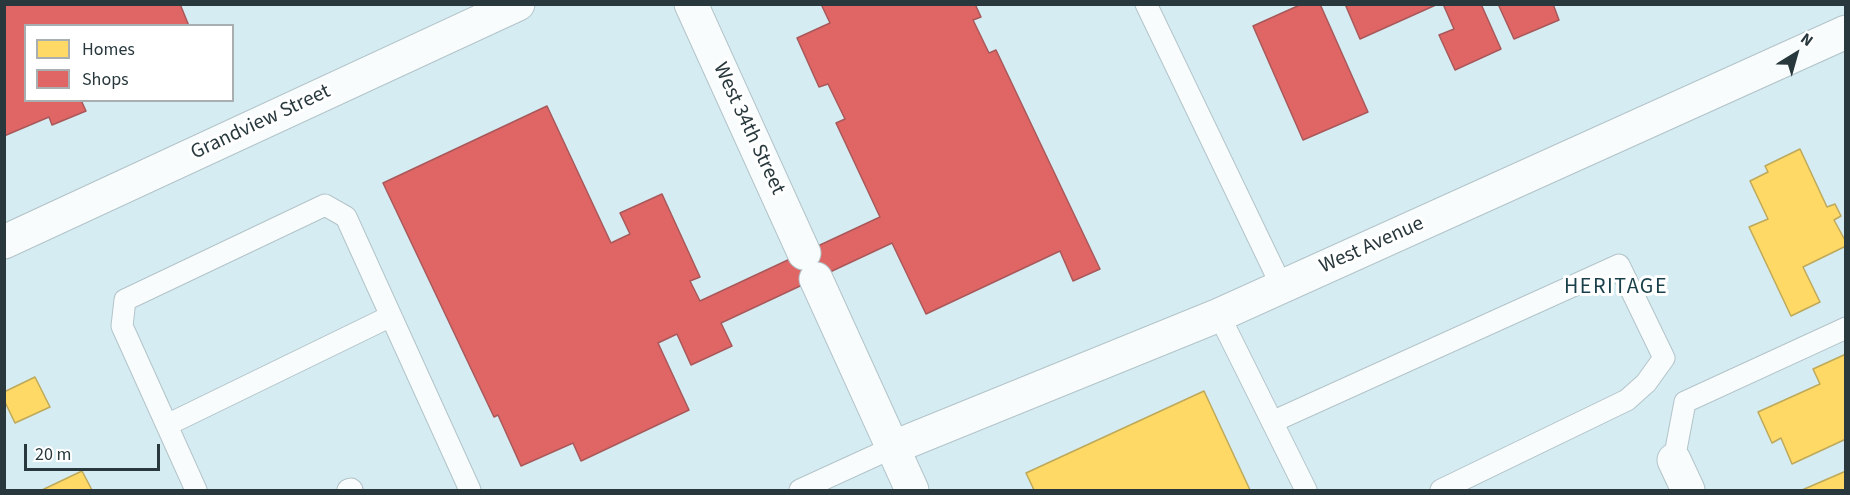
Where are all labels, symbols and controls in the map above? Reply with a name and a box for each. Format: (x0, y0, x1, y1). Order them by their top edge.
legend (24, 24, 234, 102)
north arrow (1766, 24, 1826, 84)
text: N (1796, 28, 1818, 52)
text: Homes (82, 37, 135, 62)
street label: West 34th Street (706, 59, 790, 199)
text: Shops (82, 67, 129, 92)
street label: Grandview Street (187, 80, 335, 166)
street label: West Avenue (1316, 212, 1428, 280)
district label: HERITAGE (1564, 275, 1668, 301)
scale bar (27, 432, 164, 470)
text: 20 m (35, 442, 71, 467)

